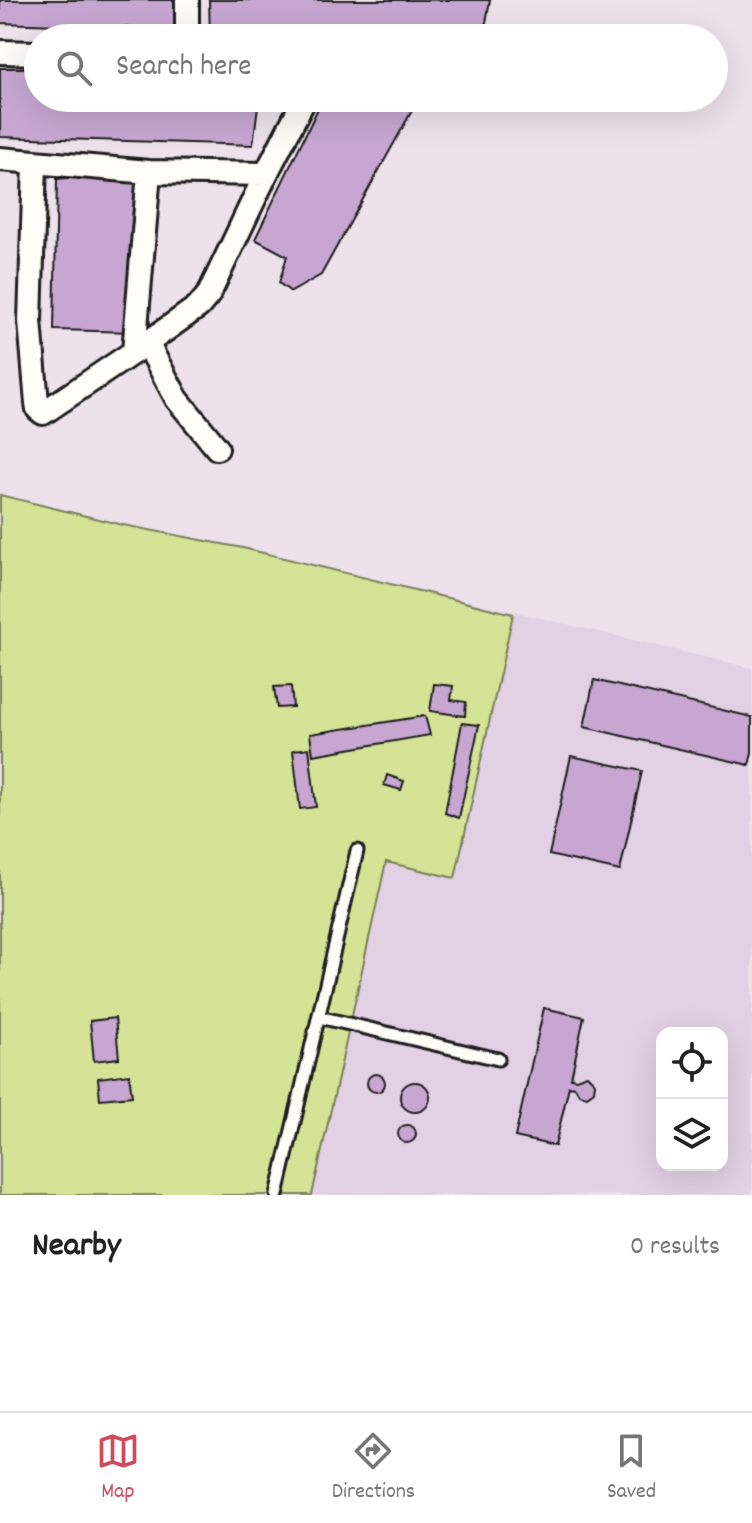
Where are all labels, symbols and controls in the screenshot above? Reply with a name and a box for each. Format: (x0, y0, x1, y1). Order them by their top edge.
search box (24, 24, 728, 112)
icon: search (52, 46, 96, 90)
text: Search here (116, 47, 252, 90)
map controls (656, 1027, 728, 1171)
button: locate (656, 1027, 728, 1099)
button: layers (656, 1099, 728, 1171)
text: Nearby (32, 1223, 121, 1272)
text: 0 results (630, 1229, 720, 1266)
tab: Map (96, 1429, 140, 1508)
tab: Directions (332, 1429, 415, 1508)
tab: Saved (607, 1429, 656, 1508)

